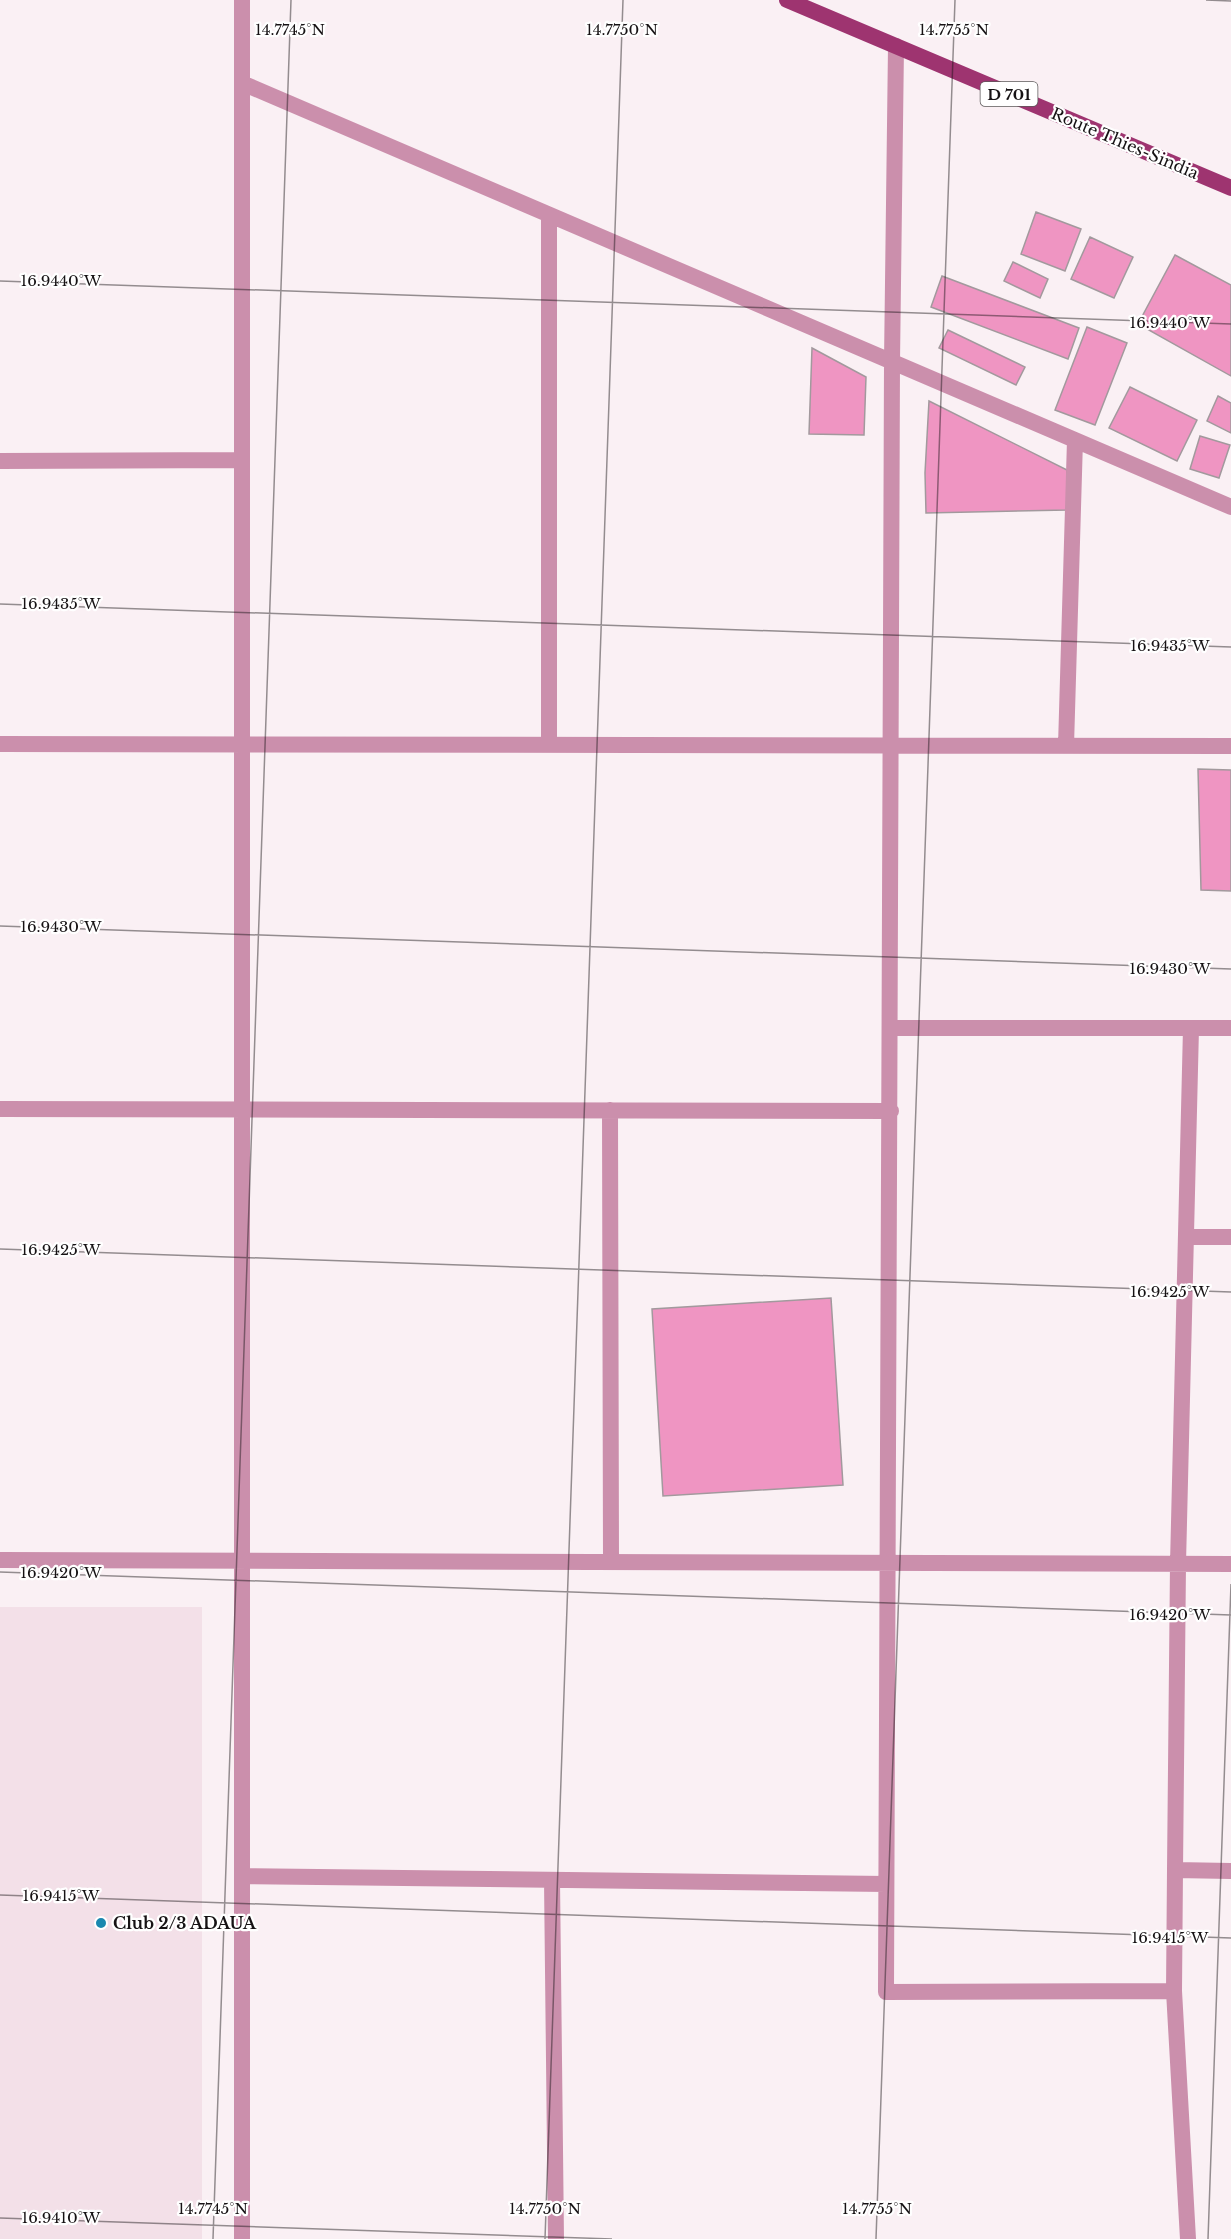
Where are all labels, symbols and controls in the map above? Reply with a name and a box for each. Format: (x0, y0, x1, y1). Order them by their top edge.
text: 14.7745°N (255, 20, 325, 39)
text: 14.7750°N (586, 20, 658, 39)
text: 14.7755°N (919, 20, 989, 39)
road number: D 701 (980, 82, 1038, 106)
street label: Route Thies-Sindia (1048, 103, 1202, 183)
text: 16.9440°W (20, 271, 102, 290)
text: 16.9440°W (1129, 313, 1211, 332)
text: 16.9435°W (21, 594, 101, 613)
text: 16.9435°W (1130, 636, 1210, 655)
text: 16.9430°W (20, 917, 102, 936)
text: 16.9430°W (1129, 959, 1211, 978)
text: 16.9425°W (21, 1240, 101, 1259)
text: 16.9425°W (1130, 1282, 1210, 1301)
text: 16.9420°W (20, 1563, 102, 1582)
text: 16.9420°W (1129, 1605, 1211, 1624)
text: 16.9415°W (23, 1886, 100, 1905)
place label: Club 2/3 ADAUA (113, 1913, 257, 1933)
marker: Club 2/3 ADAUA (94, 1916, 108, 1930)
text: 16.9415°W (1132, 1928, 1209, 1947)
text: 14.7745°N (178, 2199, 248, 2218)
text: 14.7750°N (509, 2199, 581, 2218)
text: 14.7755°N (842, 2199, 912, 2218)
text: 16.9410°W (22, 2208, 101, 2227)

